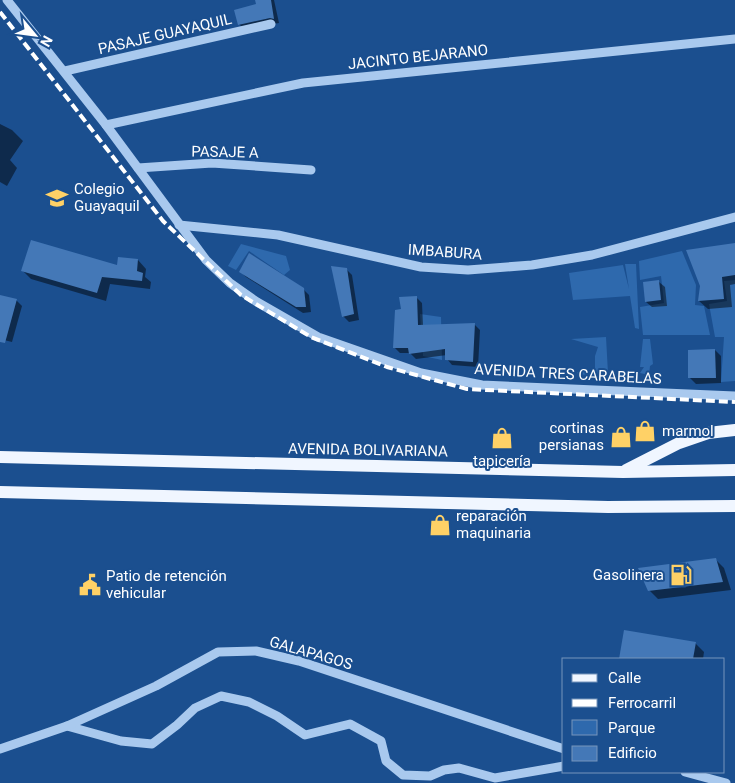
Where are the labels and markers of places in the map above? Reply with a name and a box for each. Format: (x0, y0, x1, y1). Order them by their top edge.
place label: Colegio Guayaquil (74, 180, 140, 215)
school or university icon: Colegio Guayaquil (44, 185, 70, 211)
shop icon: marmol (632, 418, 658, 444)
place label: cortinas persianas (539, 419, 604, 454)
place label: marmol (662, 422, 714, 440)
shop icon: cortinas persianas (608, 424, 634, 450)
shop icon: tapicería (489, 425, 515, 451)
place label: tapicería (473, 452, 531, 470)
place label: reparación maquinaria (456, 507, 531, 542)
shop icon: reparación maquinaria (427, 512, 453, 538)
fuel station icon: Gasolinera (668, 562, 694, 588)
place label: Gasolinera (593, 566, 664, 584)
place label: Patio de retención vehicular (106, 567, 227, 602)
public building icon: Patio de retención vehicular (77, 572, 103, 598)

